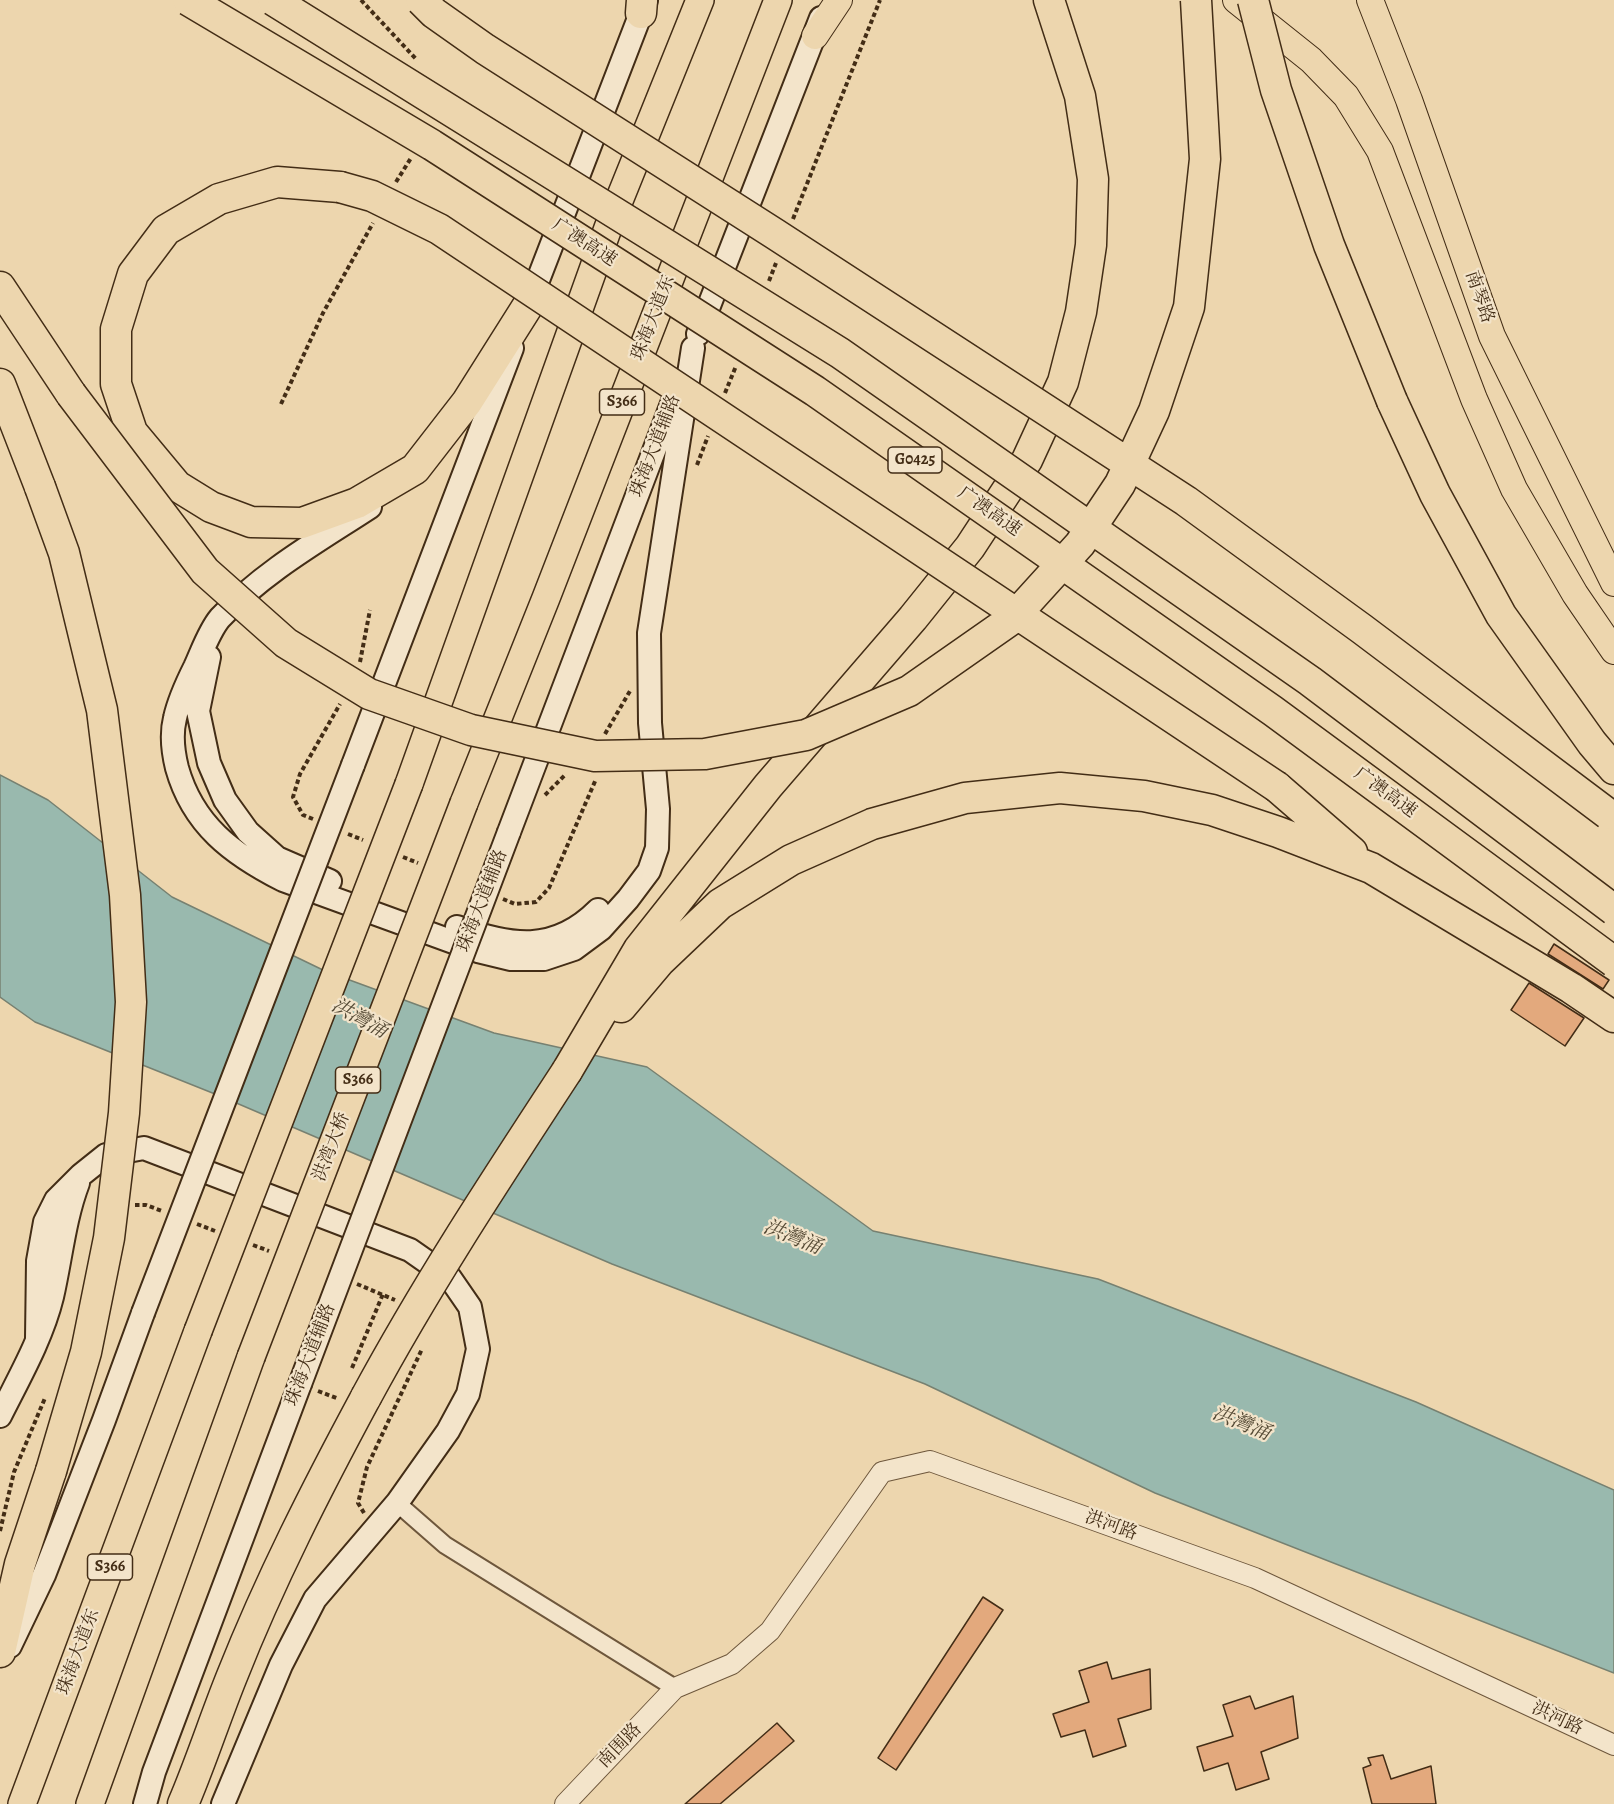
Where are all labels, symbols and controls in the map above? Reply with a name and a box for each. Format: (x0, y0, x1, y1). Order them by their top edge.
street label: 广澳高速 (548, 214, 620, 272)
street label: 南琴路 (1460, 268, 1498, 326)
street label: 珠海大道东 (628, 272, 680, 364)
road number: S366 (600, 389, 644, 415)
street label: 珠海大道辅路 (627, 392, 685, 500)
road number: G0425 (888, 447, 942, 473)
street label: 广澳高速 (953, 483, 1025, 541)
street label: 广澳高速 (1350, 763, 1420, 823)
street label: 珠海大道辅路 (454, 847, 512, 955)
water label: 洪灣涌 (327, 994, 391, 1044)
road number: S366 (336, 1067, 380, 1093)
street label: 洪湾大桥 (309, 1110, 355, 1184)
water label: 洪灣涌 (760, 1216, 824, 1260)
street label: 珠海大道辅路 (282, 1301, 340, 1409)
water label: 洪灣涌 (1209, 1402, 1273, 1446)
street label: 洪河路 (1082, 1507, 1140, 1545)
road number: S366 (88, 1554, 132, 1580)
street label: 珠海大道东 (53, 1606, 105, 1698)
street label: 洪河路 (1528, 1698, 1586, 1740)
street label: 南围路 (593, 1719, 647, 1773)

